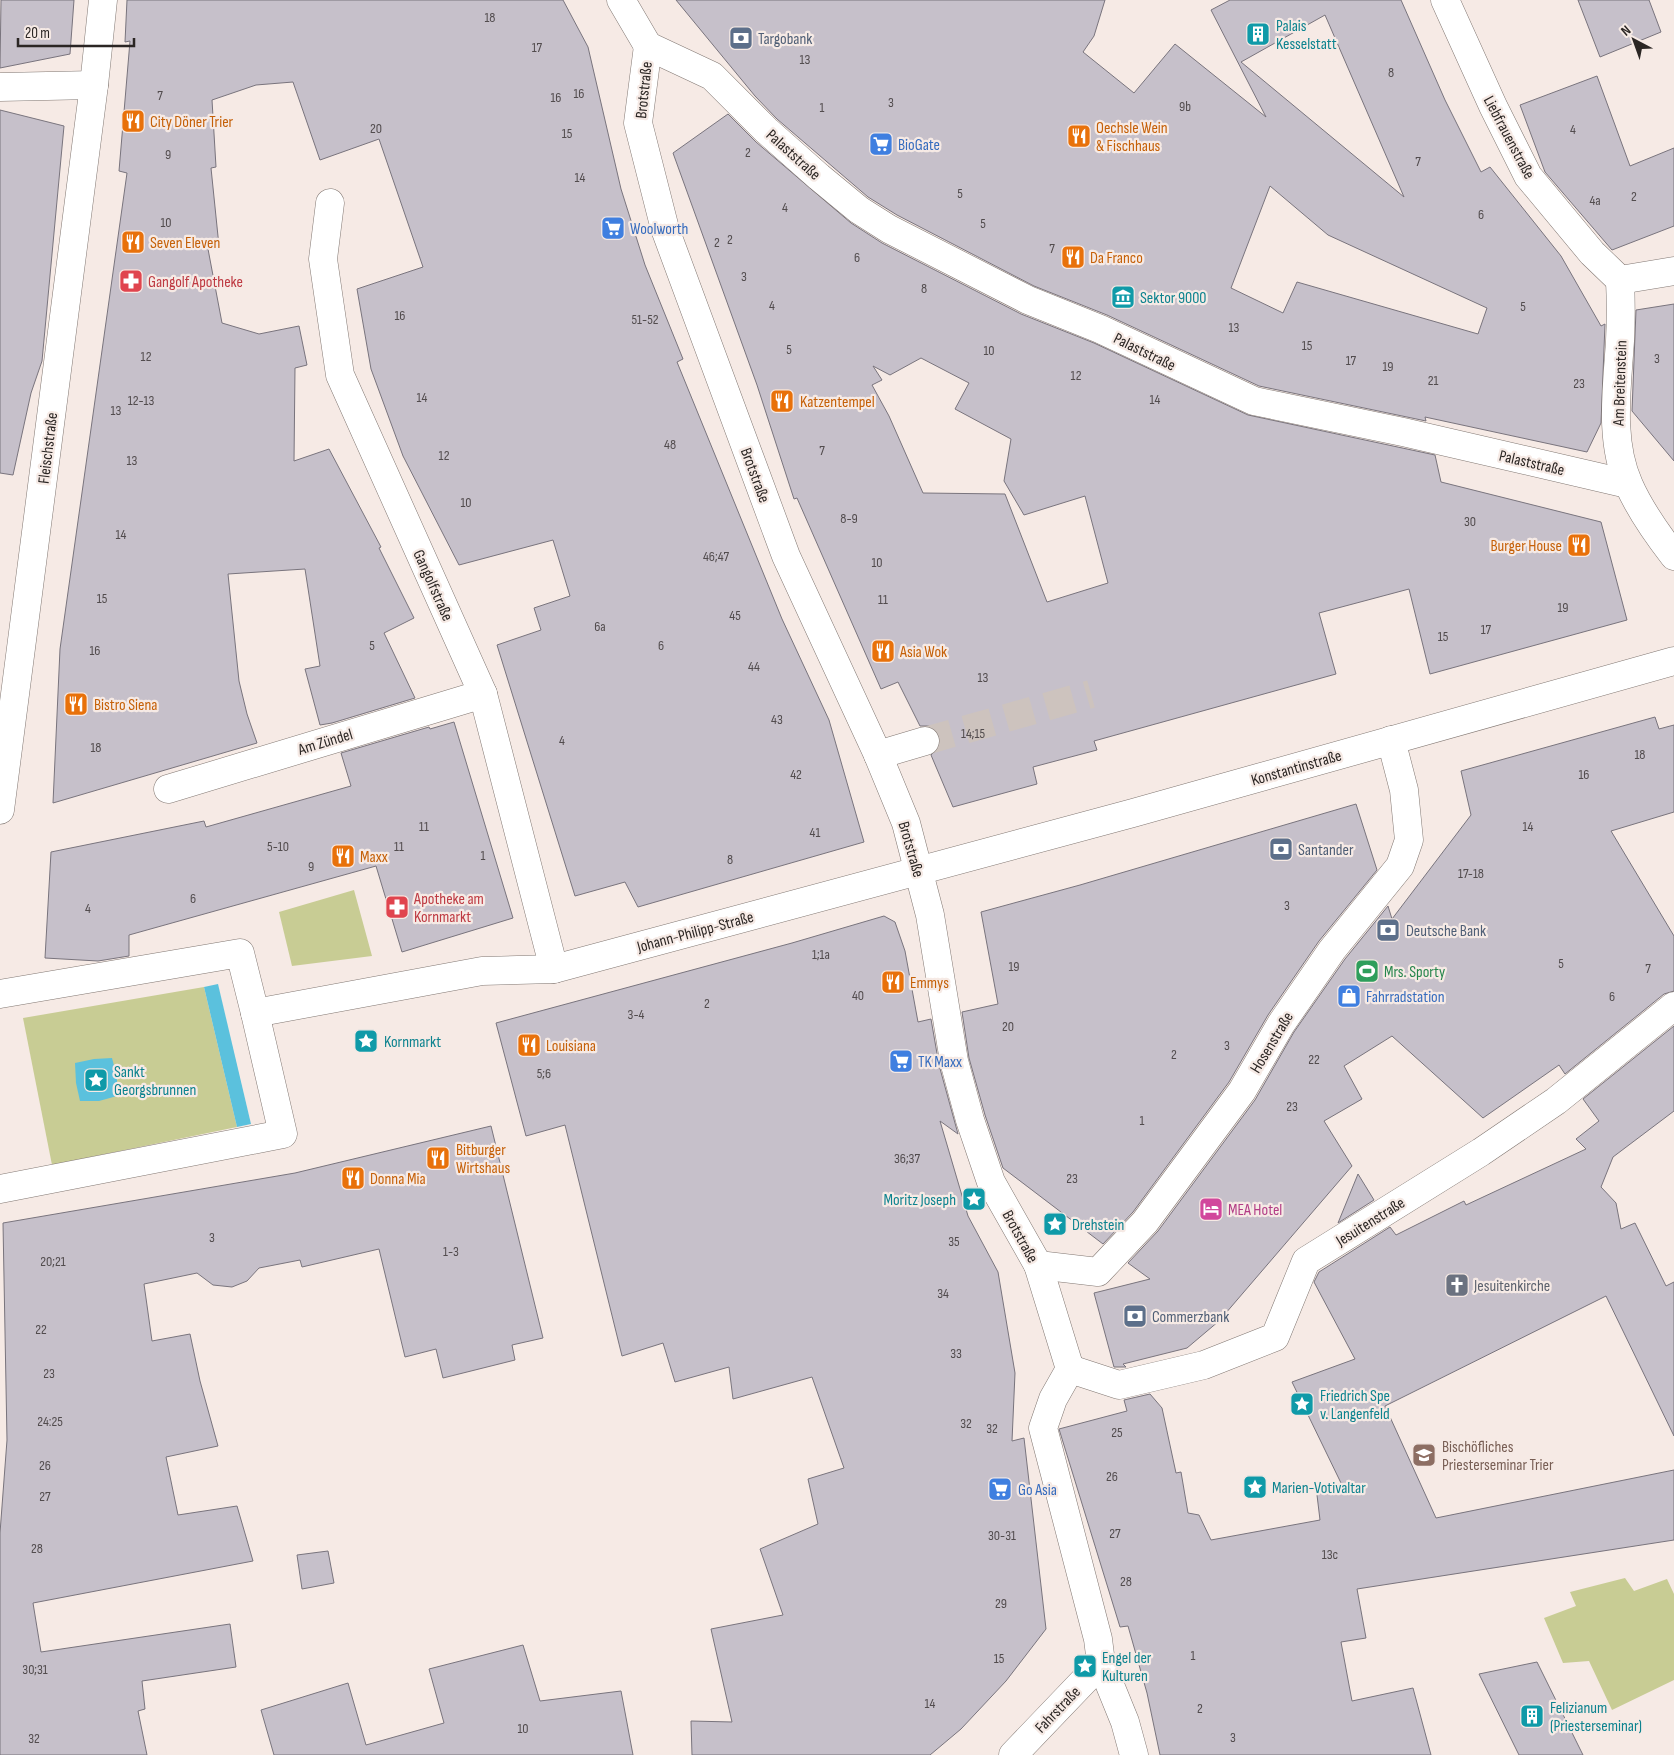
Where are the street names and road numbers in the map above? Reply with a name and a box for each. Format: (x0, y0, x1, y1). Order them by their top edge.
street label: Brotstraße (632, 61, 657, 120)
street label: Liebfrauenstraße (1479, 93, 1538, 182)
street label: Palaststraße (762, 126, 824, 184)
street label: Palaststraße (1110, 329, 1178, 375)
street label: Am Breitenstein (1609, 340, 1631, 427)
street label: Fleischstraße (35, 411, 62, 485)
street label: Brotstraße (736, 445, 773, 506)
street label: Palaststraße (1497, 447, 1566, 480)
street label: Gangolfstraße (409, 547, 457, 624)
street label: Am Zündel (295, 725, 355, 760)
street label: Konstantinstraße (1249, 746, 1344, 790)
street label: Brotstraße (894, 819, 928, 879)
street label: Johann-Philipp-Straße (634, 908, 756, 957)
street label: Hosenstraße (1247, 1009, 1298, 1077)
street label: Jesuitenstraße (1332, 1194, 1409, 1251)
street label: Brotstraße (998, 1207, 1042, 1266)
street label: Fahrstraße (1031, 1683, 1085, 1737)

